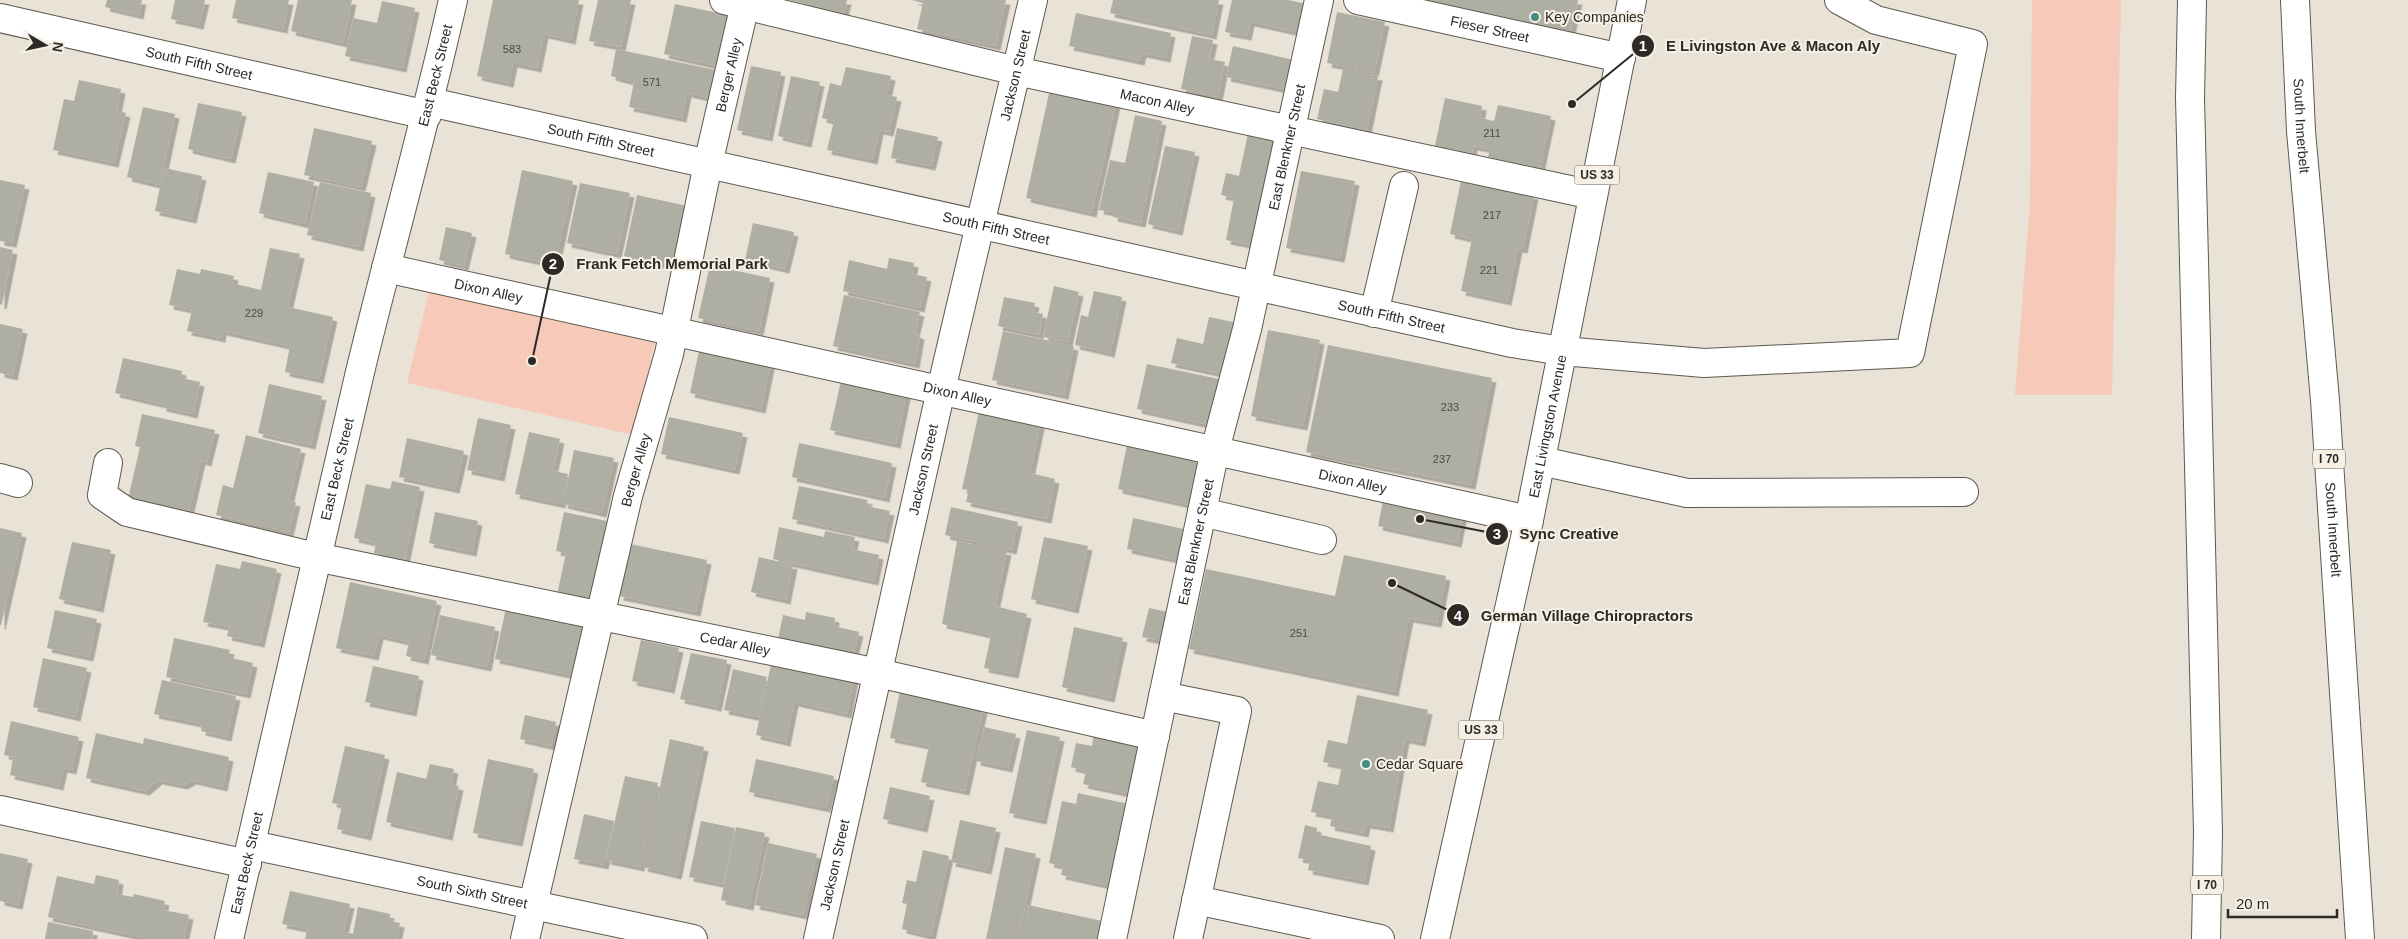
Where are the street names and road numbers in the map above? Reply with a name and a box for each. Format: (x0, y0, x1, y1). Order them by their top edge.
street label: Fieser Street (1449, 13, 1531, 46)
street label: East Beck Street (415, 23, 455, 128)
street label: Jackson Street (997, 28, 1034, 122)
street label: Berger Alley (712, 36, 745, 114)
street label: South Fifth Street (144, 43, 254, 83)
street label: South Innerbelt (2291, 78, 2313, 174)
street label: East Blenkner Street (1265, 83, 1308, 212)
street label: Macon Alley (1119, 86, 1196, 117)
street label: South Fifth Street (546, 120, 656, 160)
road number: US 33 (1574, 166, 1620, 184)
street label: South Fifth Street (941, 208, 1051, 248)
street label: Dixon Alley (453, 275, 524, 306)
street label: South Fifth Street (1336, 296, 1447, 336)
street label: East Livingston Avenue (1526, 353, 1570, 499)
street label: Dixon Alley (922, 379, 993, 409)
street label: East Beck Street (317, 416, 357, 522)
street label: Jackson Street (905, 423, 941, 517)
street label: Berger Alley (618, 431, 654, 508)
road number: I 70 (2313, 449, 2345, 468)
street label: Dixon Alley (1317, 466, 1388, 496)
street label: East Blenkner Street (1175, 477, 1217, 606)
street label: South Innerbelt (2322, 482, 2344, 578)
street label: Cedar Alley (698, 628, 772, 659)
road number: US 33 (1458, 720, 1504, 740)
street label: East Beck Street (227, 810, 266, 916)
street label: Jackson Street (817, 818, 853, 912)
street label: South Sixth Street (415, 872, 529, 912)
road number: I 70 (2191, 876, 2223, 894)

